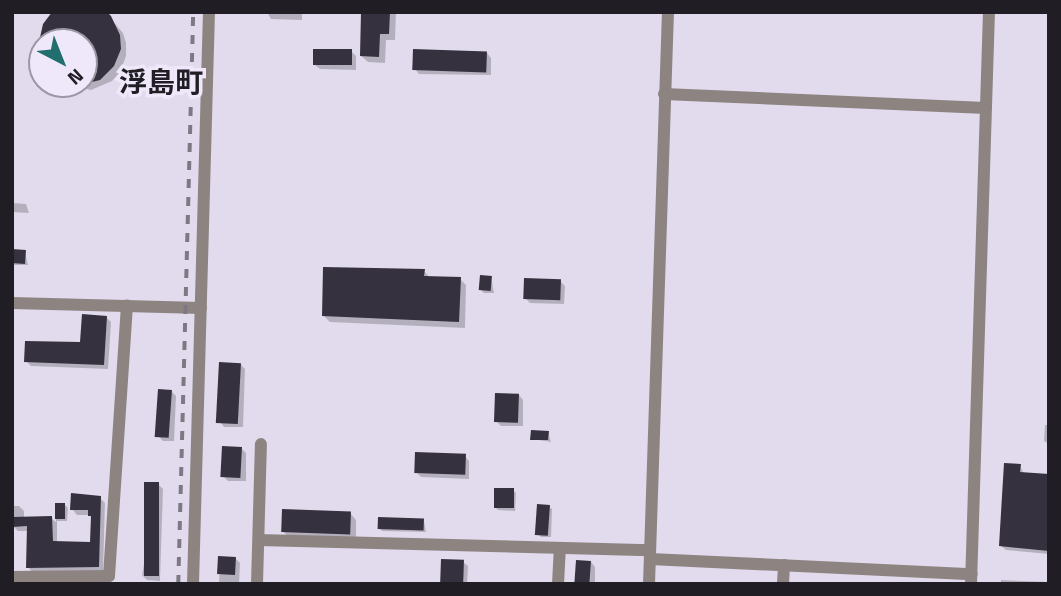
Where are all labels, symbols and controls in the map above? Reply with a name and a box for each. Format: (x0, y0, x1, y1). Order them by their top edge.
north arrow (28, 28, 98, 98)
text: N (61, 62, 91, 93)
district label: 浮島町 (119, 65, 203, 99)

